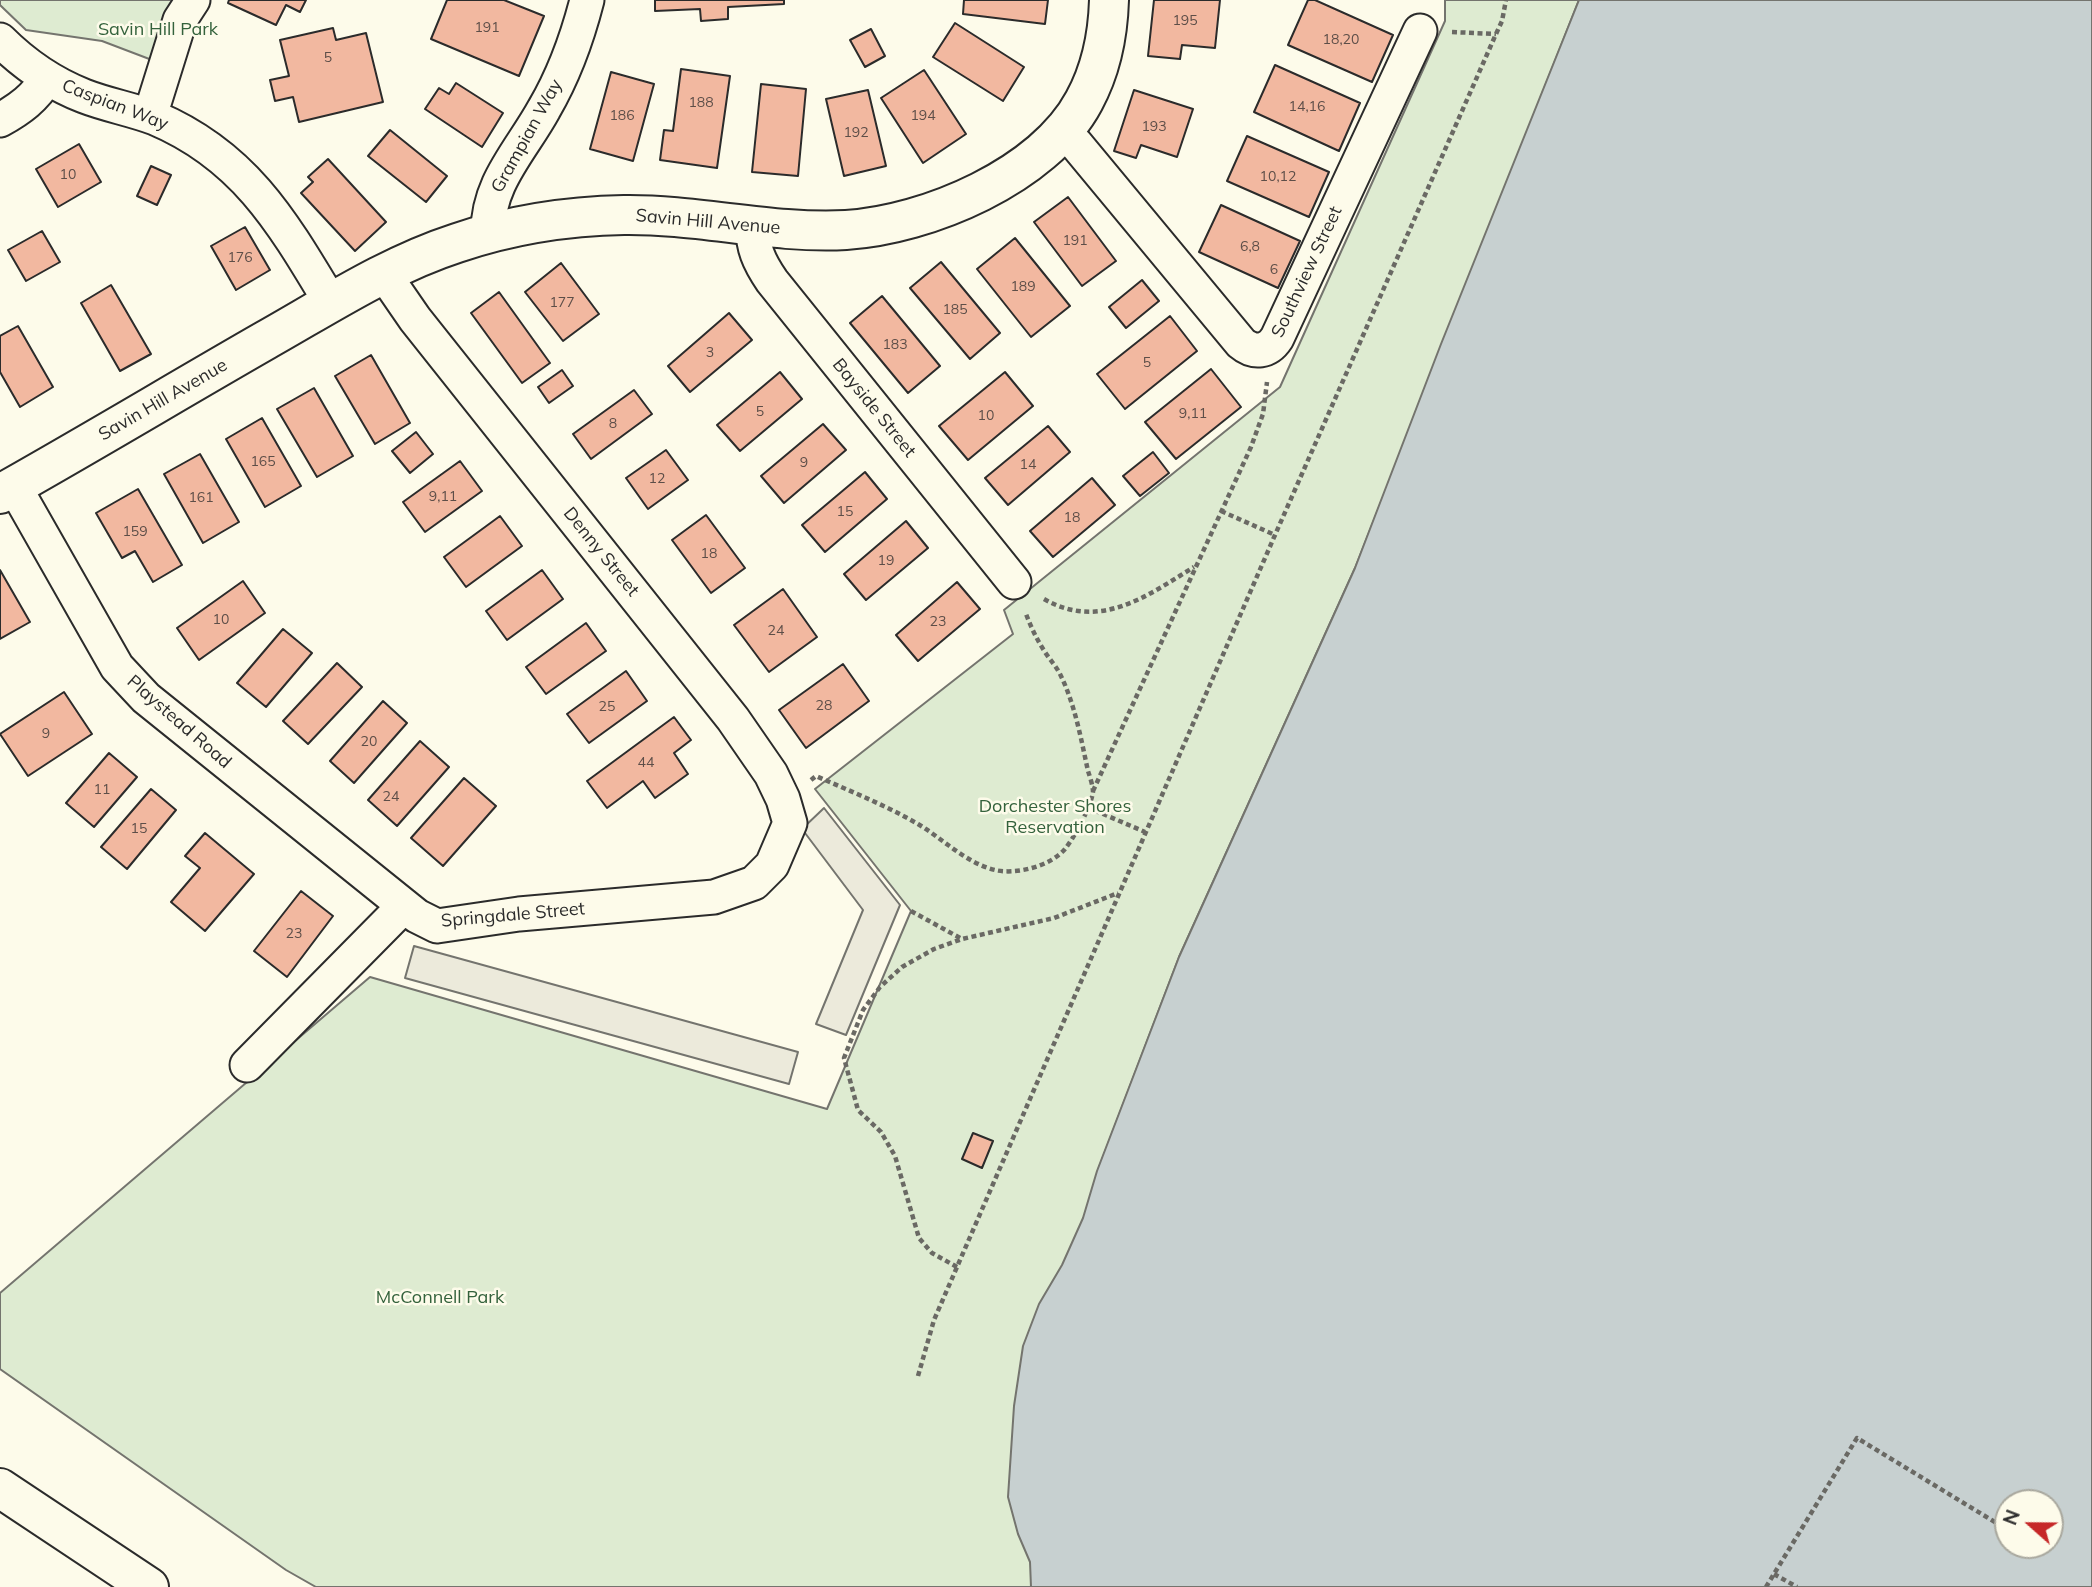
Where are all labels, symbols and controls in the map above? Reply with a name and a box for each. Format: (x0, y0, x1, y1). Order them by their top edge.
house number: 195 (1172, 13, 1198, 29)
park label: Savin Hill Park (98, 19, 218, 41)
house number: 191 (474, 20, 500, 36)
house number: 18,20 (1323, 32, 1359, 48)
house number: 5 (324, 50, 332, 66)
street label: Caspian Way (59, 75, 171, 135)
street label: Grampian Way (487, 75, 567, 197)
house number: 188 (688, 95, 714, 111)
house number: 14,16 (1289, 99, 1325, 115)
house number: 186 (609, 108, 635, 124)
house number: 194 (910, 108, 936, 124)
house number: 193 (1141, 119, 1167, 135)
house number: 192 (843, 125, 869, 141)
house number: 10 (60, 167, 76, 183)
house number: 10,12 (1260, 169, 1296, 185)
street label: Southview Street (1267, 203, 1347, 341)
street label: Savin Hill Avenue (635, 205, 781, 239)
house number: 191 (1062, 233, 1088, 249)
house number: 6,8 (1240, 239, 1260, 255)
house number: 176 (227, 250, 253, 266)
house number: 6 (1270, 262, 1278, 278)
house number: 189 (1010, 279, 1036, 295)
house number: 177 (549, 295, 575, 311)
house number: 185 (942, 302, 968, 318)
house number: 183 (882, 337, 908, 353)
house number: 3 (706, 345, 714, 361)
street label: Savin Hill Avenue (95, 354, 231, 446)
street label: Bayside Street (828, 354, 920, 462)
house number: 5 (1143, 355, 1151, 371)
house number: 5 (756, 404, 764, 420)
house number: 9,11 (1179, 406, 1207, 422)
house number: 10 (978, 408, 994, 424)
house number: 8 (609, 416, 617, 432)
house number: 165 (250, 454, 276, 470)
house number: 9 (800, 455, 808, 471)
house number: 14 (1020, 457, 1036, 473)
house number: 12 (649, 471, 665, 487)
house number: 9,11 (429, 489, 457, 505)
house number: 161 (188, 490, 214, 506)
street label: Denny Street (559, 503, 643, 601)
house number: 15 (837, 504, 853, 520)
house number: 18 (1064, 510, 1080, 526)
house number: 159 (122, 524, 148, 540)
house number: 18 (701, 546, 717, 562)
house number: 19 (878, 553, 894, 569)
house number: 10 (213, 612, 229, 628)
house number: 23 (930, 614, 946, 630)
house number: 24 (768, 623, 784, 639)
street label: Playstead Road (122, 671, 236, 773)
house number: 28 (816, 698, 832, 714)
house number: 25 (599, 699, 615, 715)
house number: 9 (42, 726, 50, 742)
house number: 20 (361, 734, 377, 750)
house number: 44 (638, 755, 654, 771)
house number: 11 (94, 782, 110, 798)
house number: 24 (383, 789, 399, 805)
park label: Dorchester Shores Reservation (979, 796, 1131, 838)
house number: 15 (131, 821, 147, 837)
street label: Springdale Street (440, 898, 586, 932)
house number: 23 (286, 926, 302, 942)
park label: McConnell Park (376, 1287, 504, 1309)
north arrow (1994, 1489, 2064, 1559)
text: N (1997, 1506, 2025, 1528)

